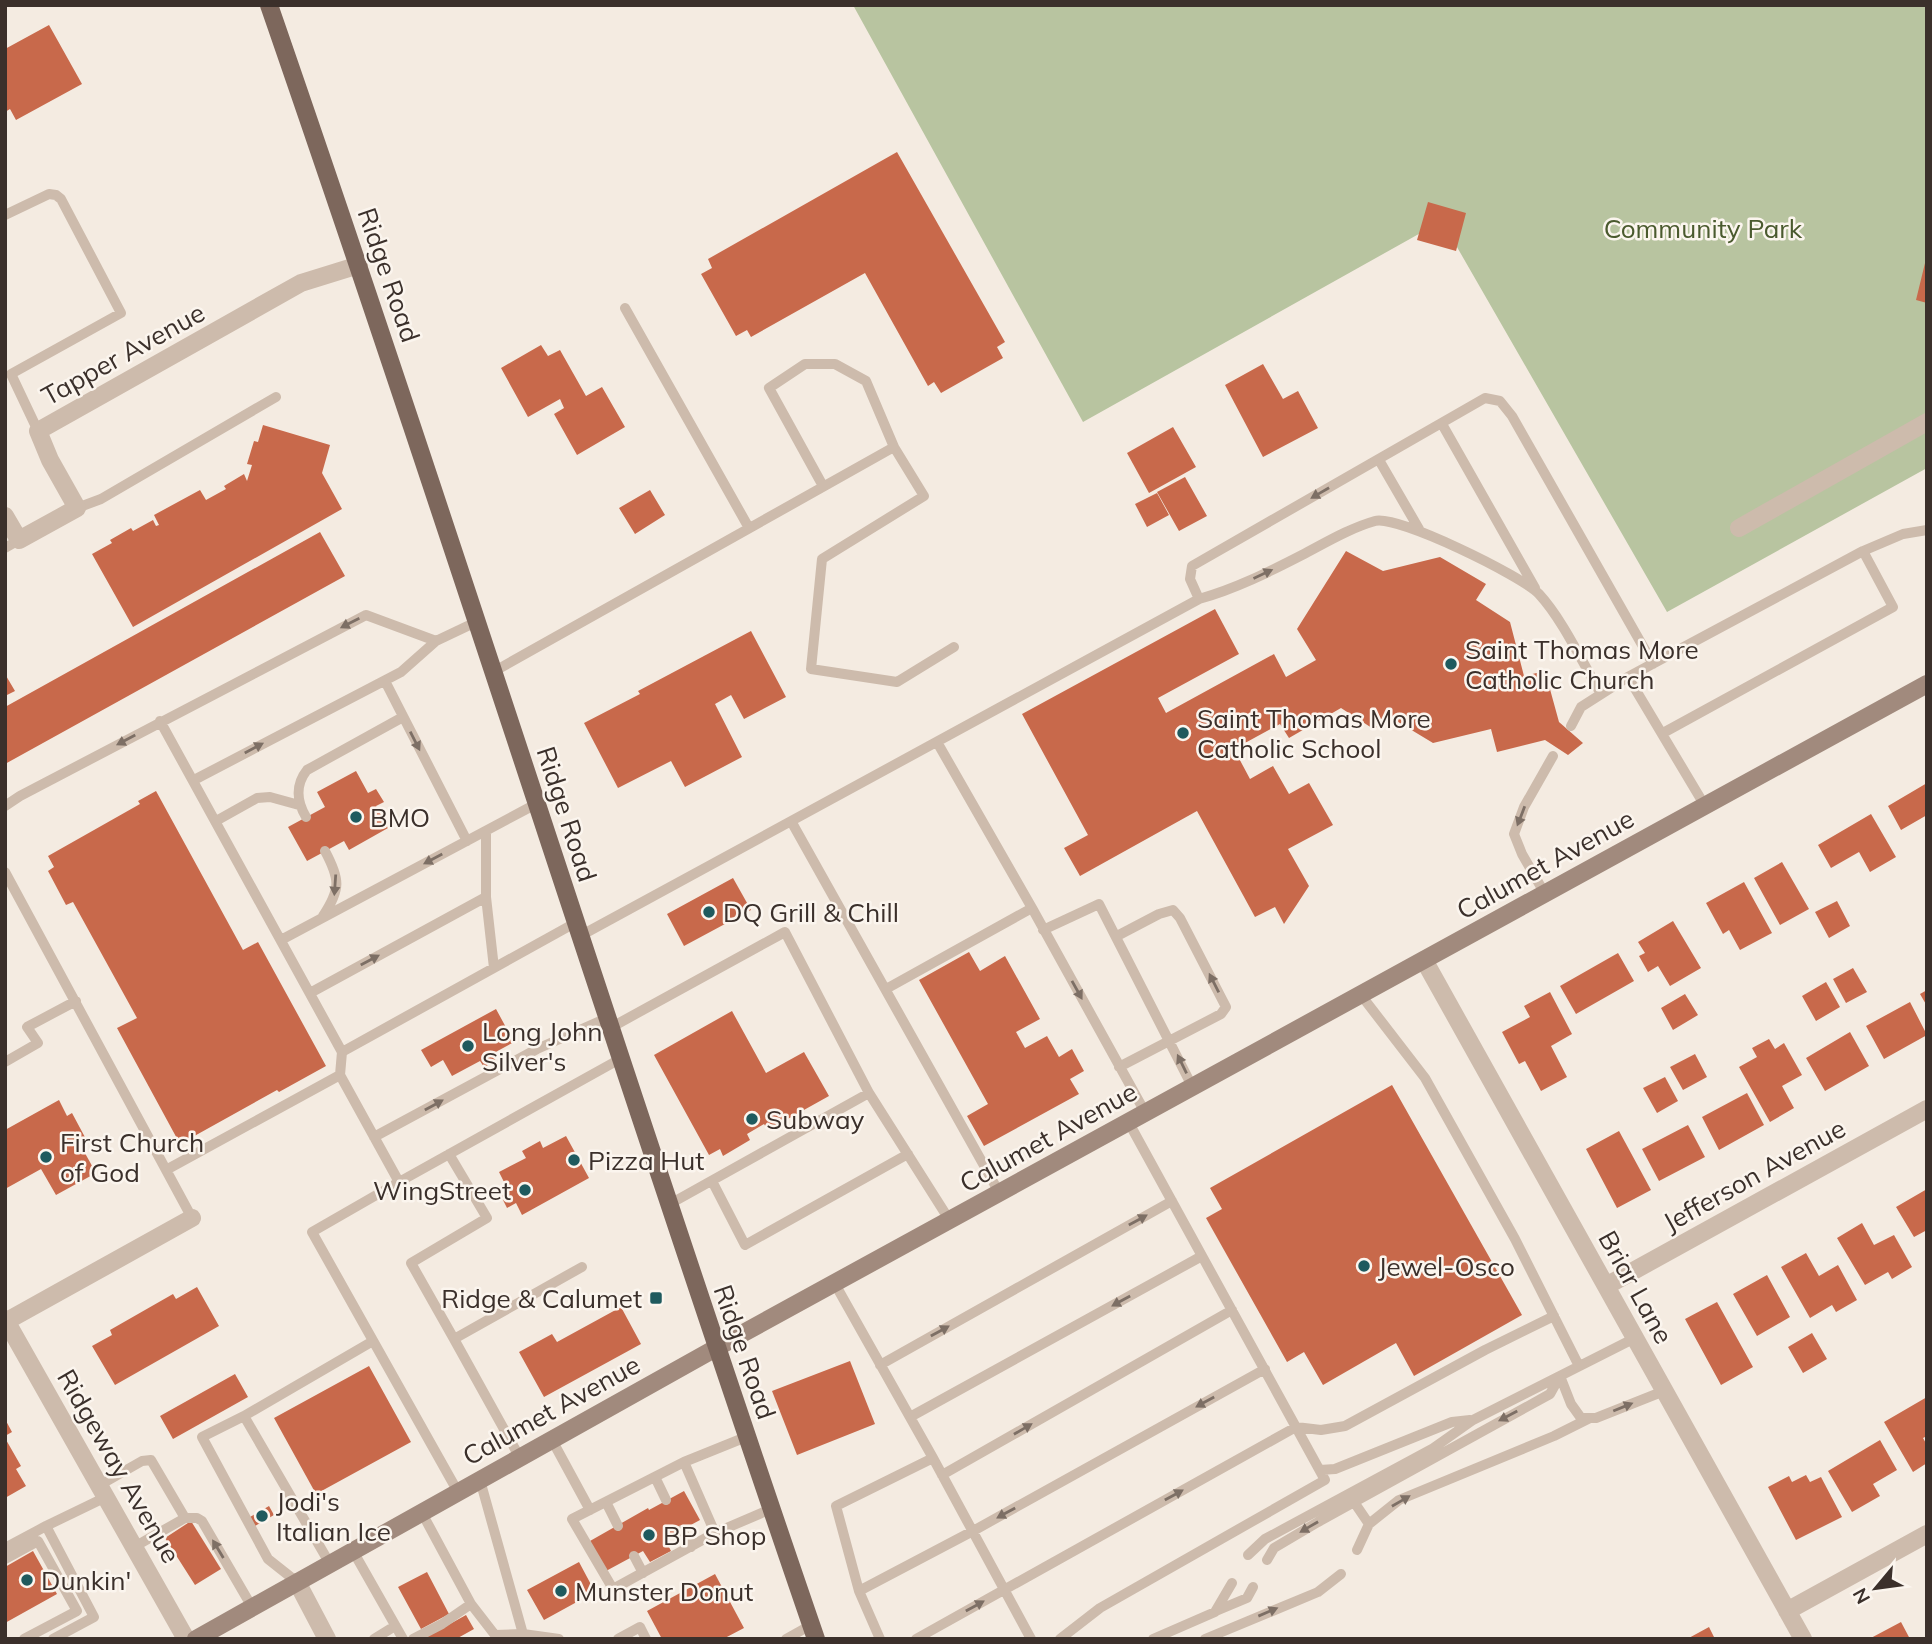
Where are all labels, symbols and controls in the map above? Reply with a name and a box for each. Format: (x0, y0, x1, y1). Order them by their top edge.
street label: Ridge Road (351, 203, 427, 347)
park label: Community Park (1604, 212, 1803, 245)
street label: Tapper Avenue (36, 296, 210, 412)
one-way arrow (1310, 487, 1329, 499)
one-way arrow (1253, 568, 1273, 580)
one-way arrow (339, 617, 359, 629)
place label: Saint Thomas More Catholic Church (1465, 633, 1699, 696)
marker: Saint Thomas More Catholic Church (1443, 656, 1459, 672)
place label: Saint Thomas More Catholic School (1197, 702, 1431, 765)
marker: Saint Thomas More Catholic School (1175, 725, 1191, 741)
one-way arrow (410, 731, 421, 751)
one-way arrow (116, 734, 136, 745)
street label: Ridge Road (530, 742, 604, 886)
one-way arrow (245, 743, 265, 755)
place label: BMO (370, 801, 430, 834)
street label: Calumet Avenue (1451, 802, 1639, 926)
one-way arrow (1515, 805, 1526, 826)
marker: BMO (348, 809, 364, 825)
one-way arrow (422, 853, 442, 865)
one-way arrow (329, 875, 340, 897)
place label: DQ Grill & Chill (723, 896, 899, 929)
marker: DQ Grill & Chill (701, 904, 717, 920)
one-way arrow (360, 954, 380, 966)
one-way arrow (1208, 973, 1219, 993)
one-way arrow (1070, 980, 1082, 1000)
place label: Long John Silver's (482, 1015, 602, 1078)
marker: Long John Silver's (460, 1038, 476, 1054)
one-way arrow (1176, 1054, 1187, 1074)
street label: Calumet Avenue (954, 1075, 1142, 1199)
one-way arrow (425, 1099, 445, 1111)
place label: Subway (766, 1103, 864, 1136)
marker: Subway (744, 1111, 760, 1127)
street label: Jefferson Avenue (1657, 1111, 1851, 1239)
place label: First Church of God (60, 1126, 204, 1189)
place label: Pizza Hut (588, 1144, 704, 1177)
marker: First Church of God (38, 1149, 54, 1165)
marker: Pizza Hut (566, 1152, 582, 1168)
place label: WingStreet (373, 1174, 511, 1207)
marker: WingStreet (517, 1182, 533, 1198)
one-way arrow (1128, 1214, 1148, 1226)
street label: Briar Lane (1591, 1225, 1681, 1349)
place label: Jewel-Osco (1378, 1250, 1515, 1283)
marker: Jewel-Osco (1356, 1258, 1372, 1274)
street label: Ridge Road (707, 1280, 783, 1424)
place label: Ridge & Calumet (441, 1282, 642, 1315)
marker: Ridge & Calumet (648, 1290, 664, 1306)
one-way arrow (1111, 1295, 1131, 1307)
one-way arrow (930, 1325, 949, 1337)
street label: Calumet Avenue (457, 1348, 645, 1472)
street label: Ridgeway Avenue (50, 1363, 188, 1569)
one-way arrow (1195, 1396, 1215, 1408)
one-way arrow (1613, 1402, 1634, 1413)
one-way arrow (1498, 1410, 1518, 1422)
one-way arrow (1013, 1423, 1032, 1435)
place label: Jodi's Italian Ice (276, 1485, 391, 1548)
one-way arrow (1164, 1489, 1184, 1501)
one-way arrow (1392, 1495, 1411, 1507)
one-way arrow (996, 1507, 1016, 1519)
marker: Jodi's Italian Ice (254, 1508, 270, 1524)
place label: BP Shop (663, 1519, 766, 1552)
one-way arrow (1300, 1521, 1319, 1533)
marker: BP Shop (641, 1527, 657, 1543)
one-way arrow (212, 1539, 224, 1558)
north arrow (1841, 1553, 1911, 1623)
place label: Dunkin' (41, 1564, 131, 1597)
marker: Dunkin' (19, 1572, 35, 1588)
place label: Munster Donut (575, 1575, 753, 1608)
marker: Munster Donut (553, 1583, 569, 1599)
text: N (1847, 1584, 1875, 1608)
one-way arrow (966, 1600, 985, 1612)
one-way arrow (1258, 1607, 1279, 1618)

